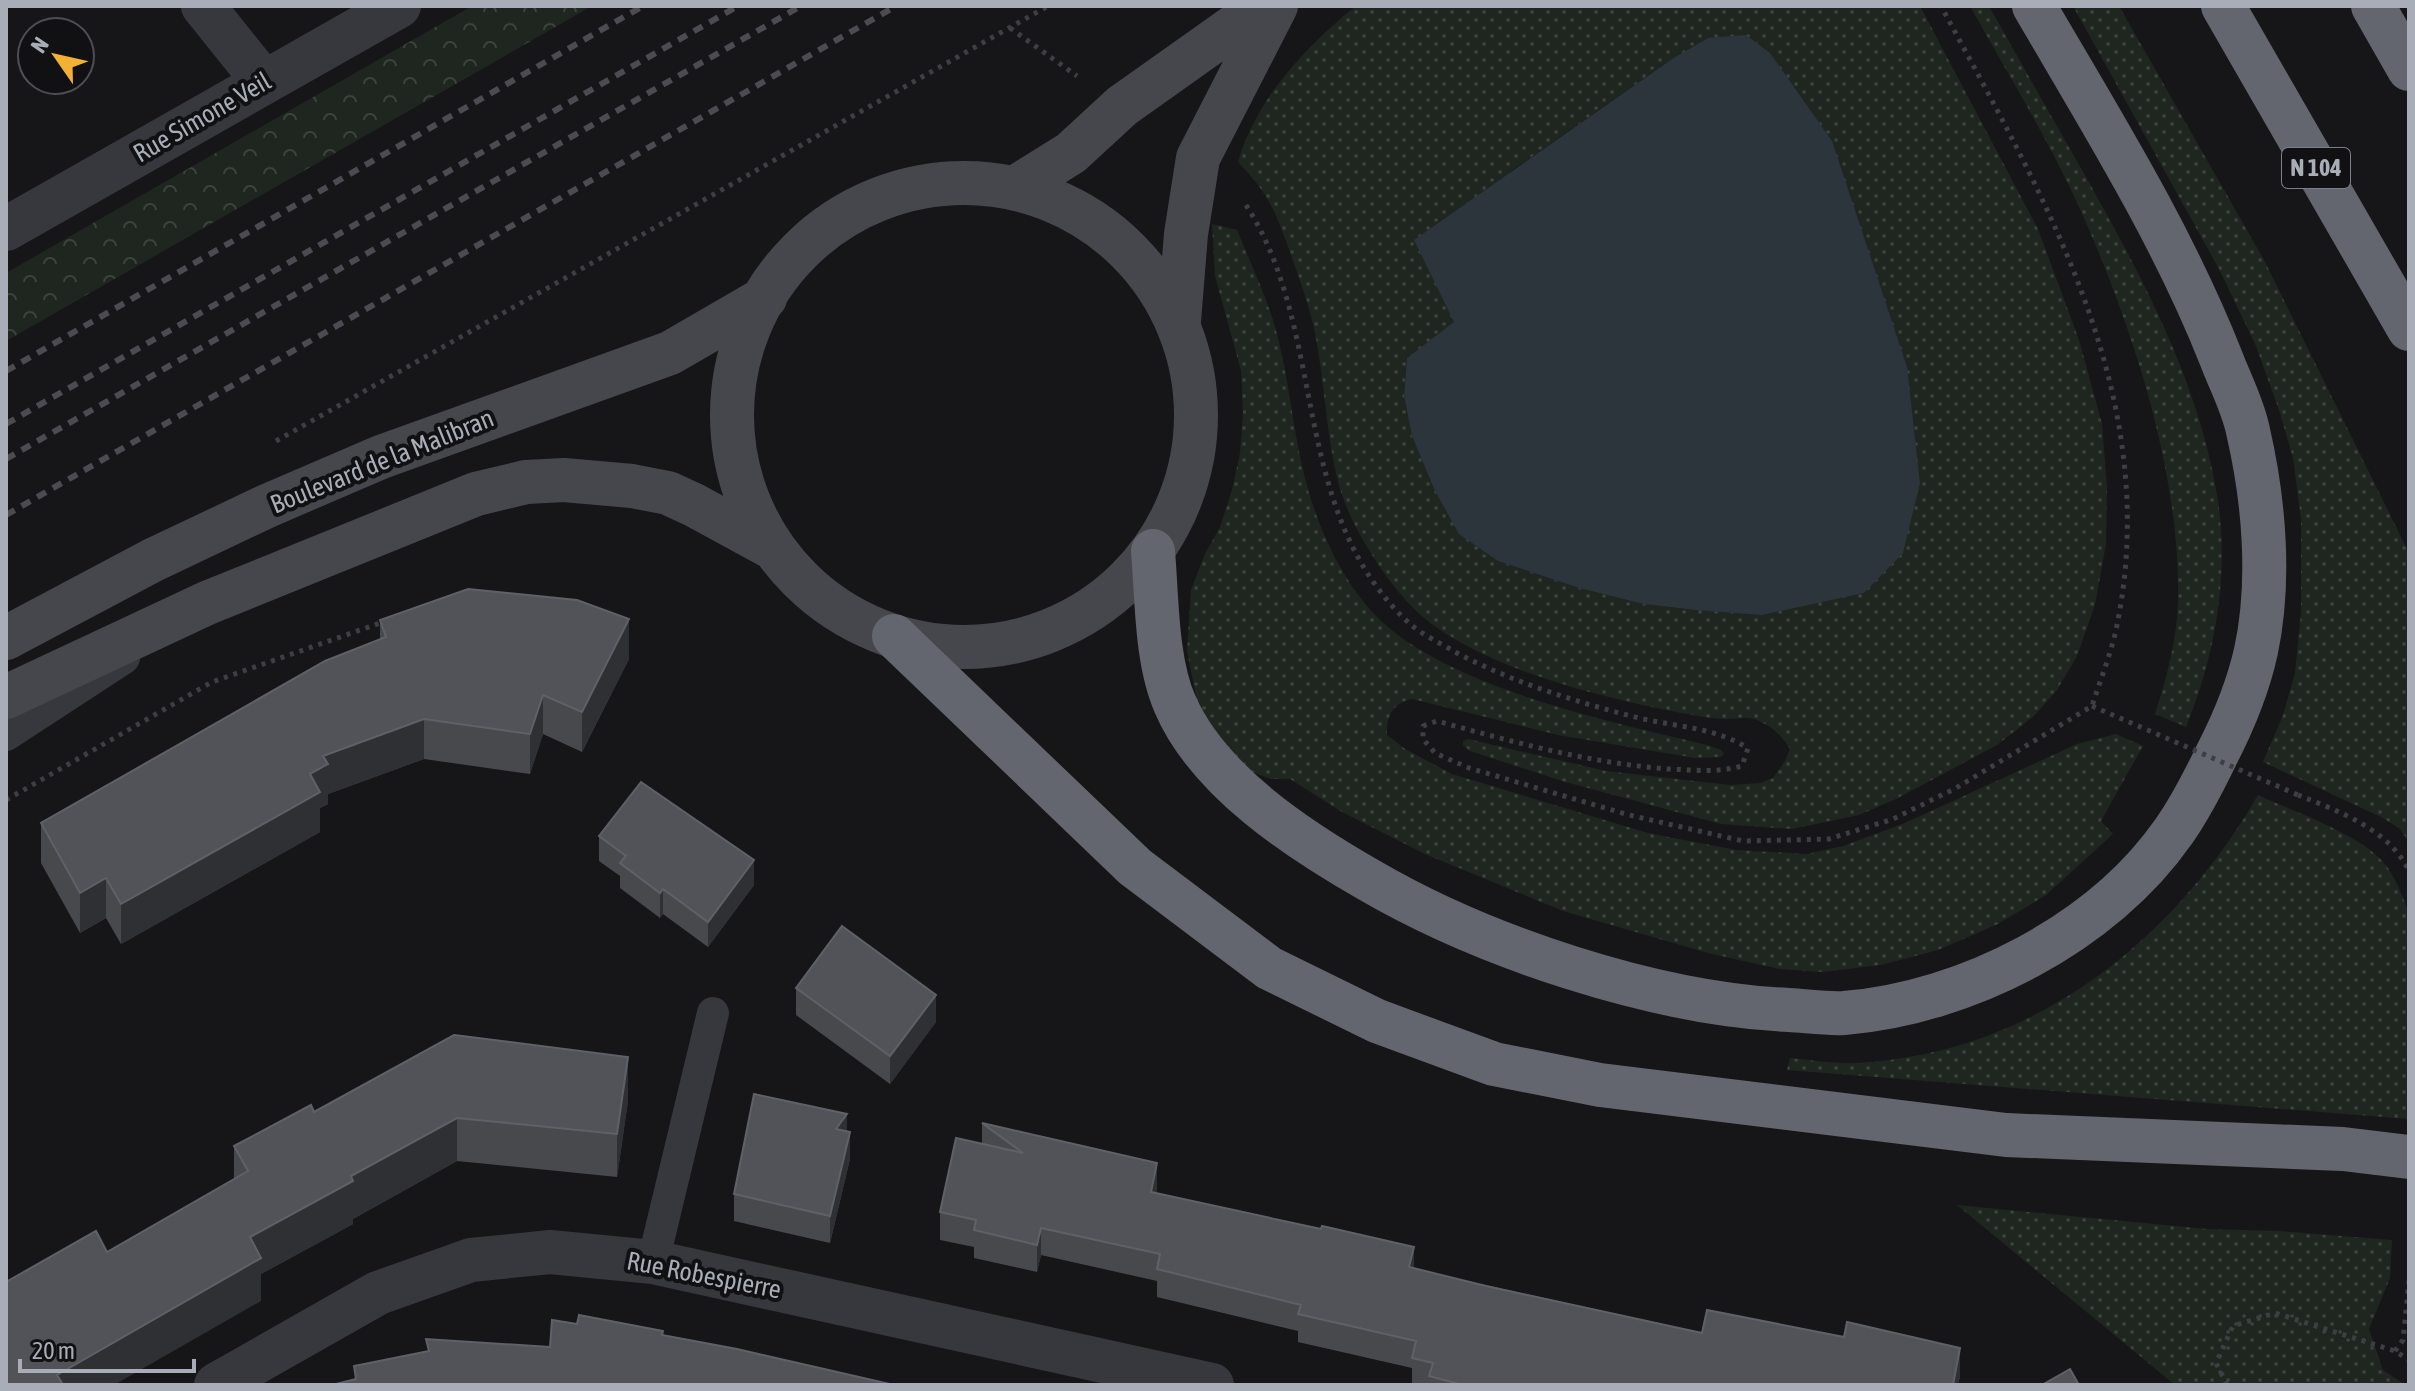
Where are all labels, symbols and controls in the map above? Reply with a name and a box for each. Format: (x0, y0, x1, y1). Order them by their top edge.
north arrow (16, 16, 96, 96)
text: N (25, 32, 54, 57)
street label: Rue Simone Veil (128, 66, 276, 168)
road number: N 104 (2282, 148, 2350, 188)
street label: Boulevard de la Malibran (266, 402, 498, 520)
street label: Rue Robespierre (624, 1245, 784, 1305)
scale bar (20, 1323, 194, 1373)
text: 20 m (32, 1337, 75, 1364)

